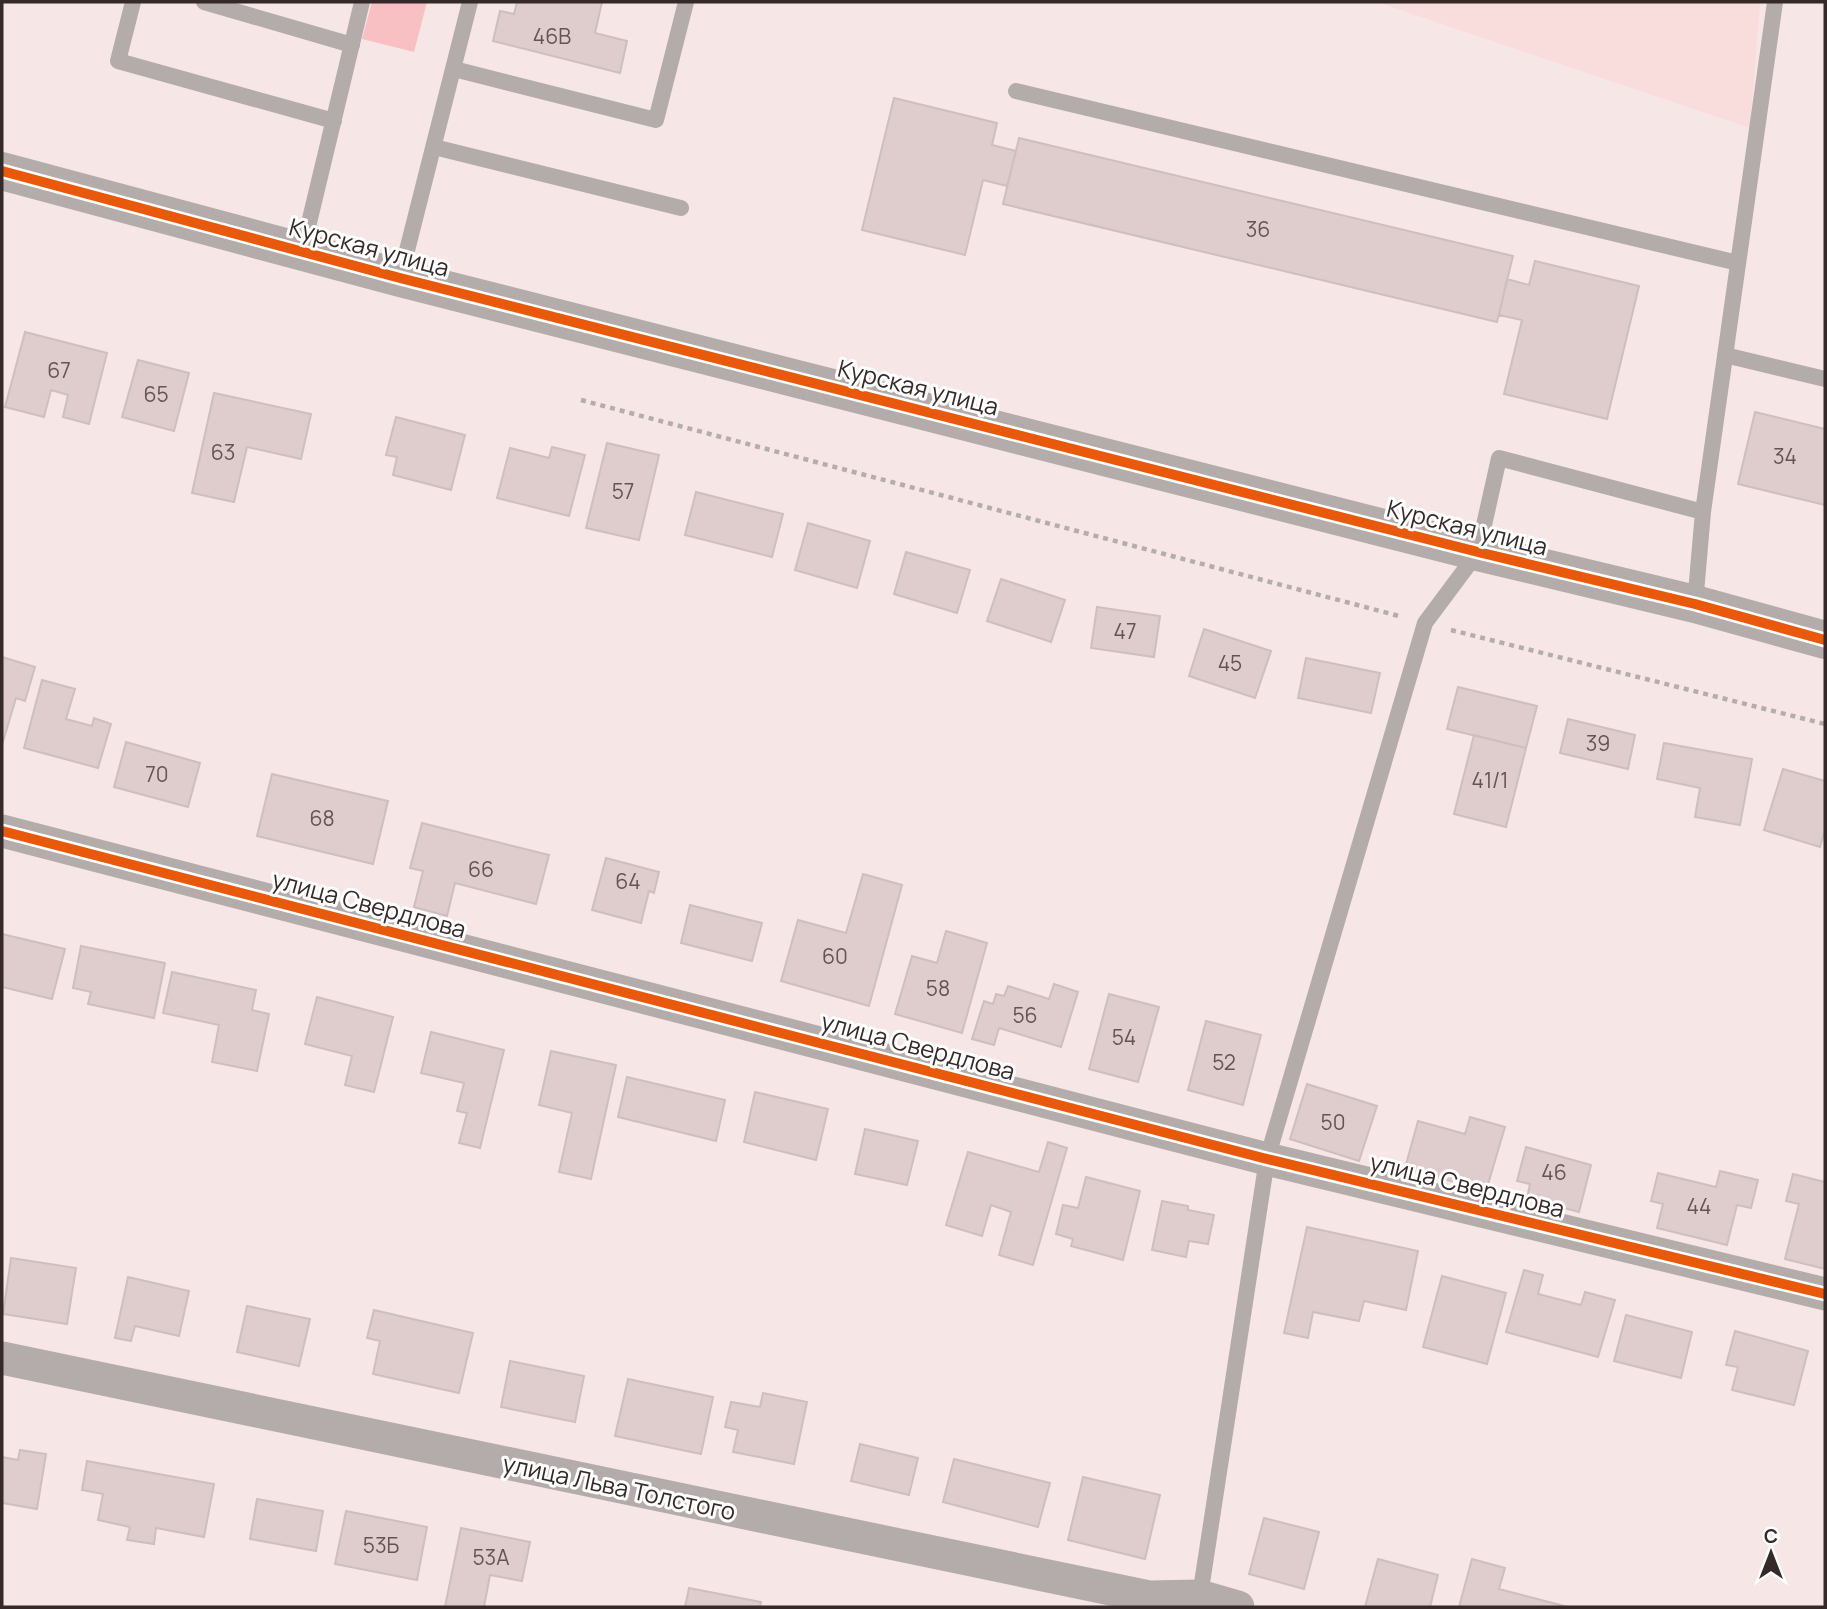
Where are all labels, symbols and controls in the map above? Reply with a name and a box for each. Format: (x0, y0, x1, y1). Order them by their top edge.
house number: 46В (533, 22, 571, 50)
street label: Курская улица (286, 209, 453, 284)
house number: 36 (1246, 215, 1270, 243)
street label: Курская улица (835, 351, 1002, 422)
house number: 67 (47, 356, 71, 384)
house number: 65 (143, 380, 169, 408)
house number: 63 (211, 438, 235, 466)
house number: 34 (1773, 442, 1797, 470)
house number: 57 (612, 477, 634, 505)
street label: Курская улица (1384, 491, 1551, 562)
house number: 47 (1114, 617, 1136, 645)
house number: 45 (1218, 649, 1242, 677)
house number: 39 (1586, 729, 1610, 757)
house number: 70 (145, 760, 169, 788)
house number: 41/1 (1472, 766, 1508, 794)
house number: 68 (309, 804, 335, 832)
house number: 66 (468, 855, 494, 883)
street label: улица Свердлова (269, 862, 470, 945)
house number: 64 (615, 867, 641, 895)
house number: 60 (822, 942, 848, 970)
house number: 58 (926, 974, 950, 1002)
house number: 56 (1012, 1001, 1038, 1029)
street label: улица Свердлова (818, 1004, 1019, 1087)
house number: 54 (1112, 1023, 1136, 1051)
house number: 52 (1212, 1048, 1236, 1076)
house number: 50 (1321, 1108, 1345, 1136)
street label: улица Свердлова (1367, 1144, 1568, 1225)
house number: 46 (1541, 1158, 1567, 1186)
house number: 44 (1687, 1192, 1711, 1220)
street label: улица Льва Толстого (500, 1446, 739, 1527)
north arrow (1736, 1518, 1806, 1588)
text: С (1764, 1523, 1778, 1549)
house number: 53Б (363, 1531, 400, 1559)
house number: 53А (472, 1543, 510, 1571)

